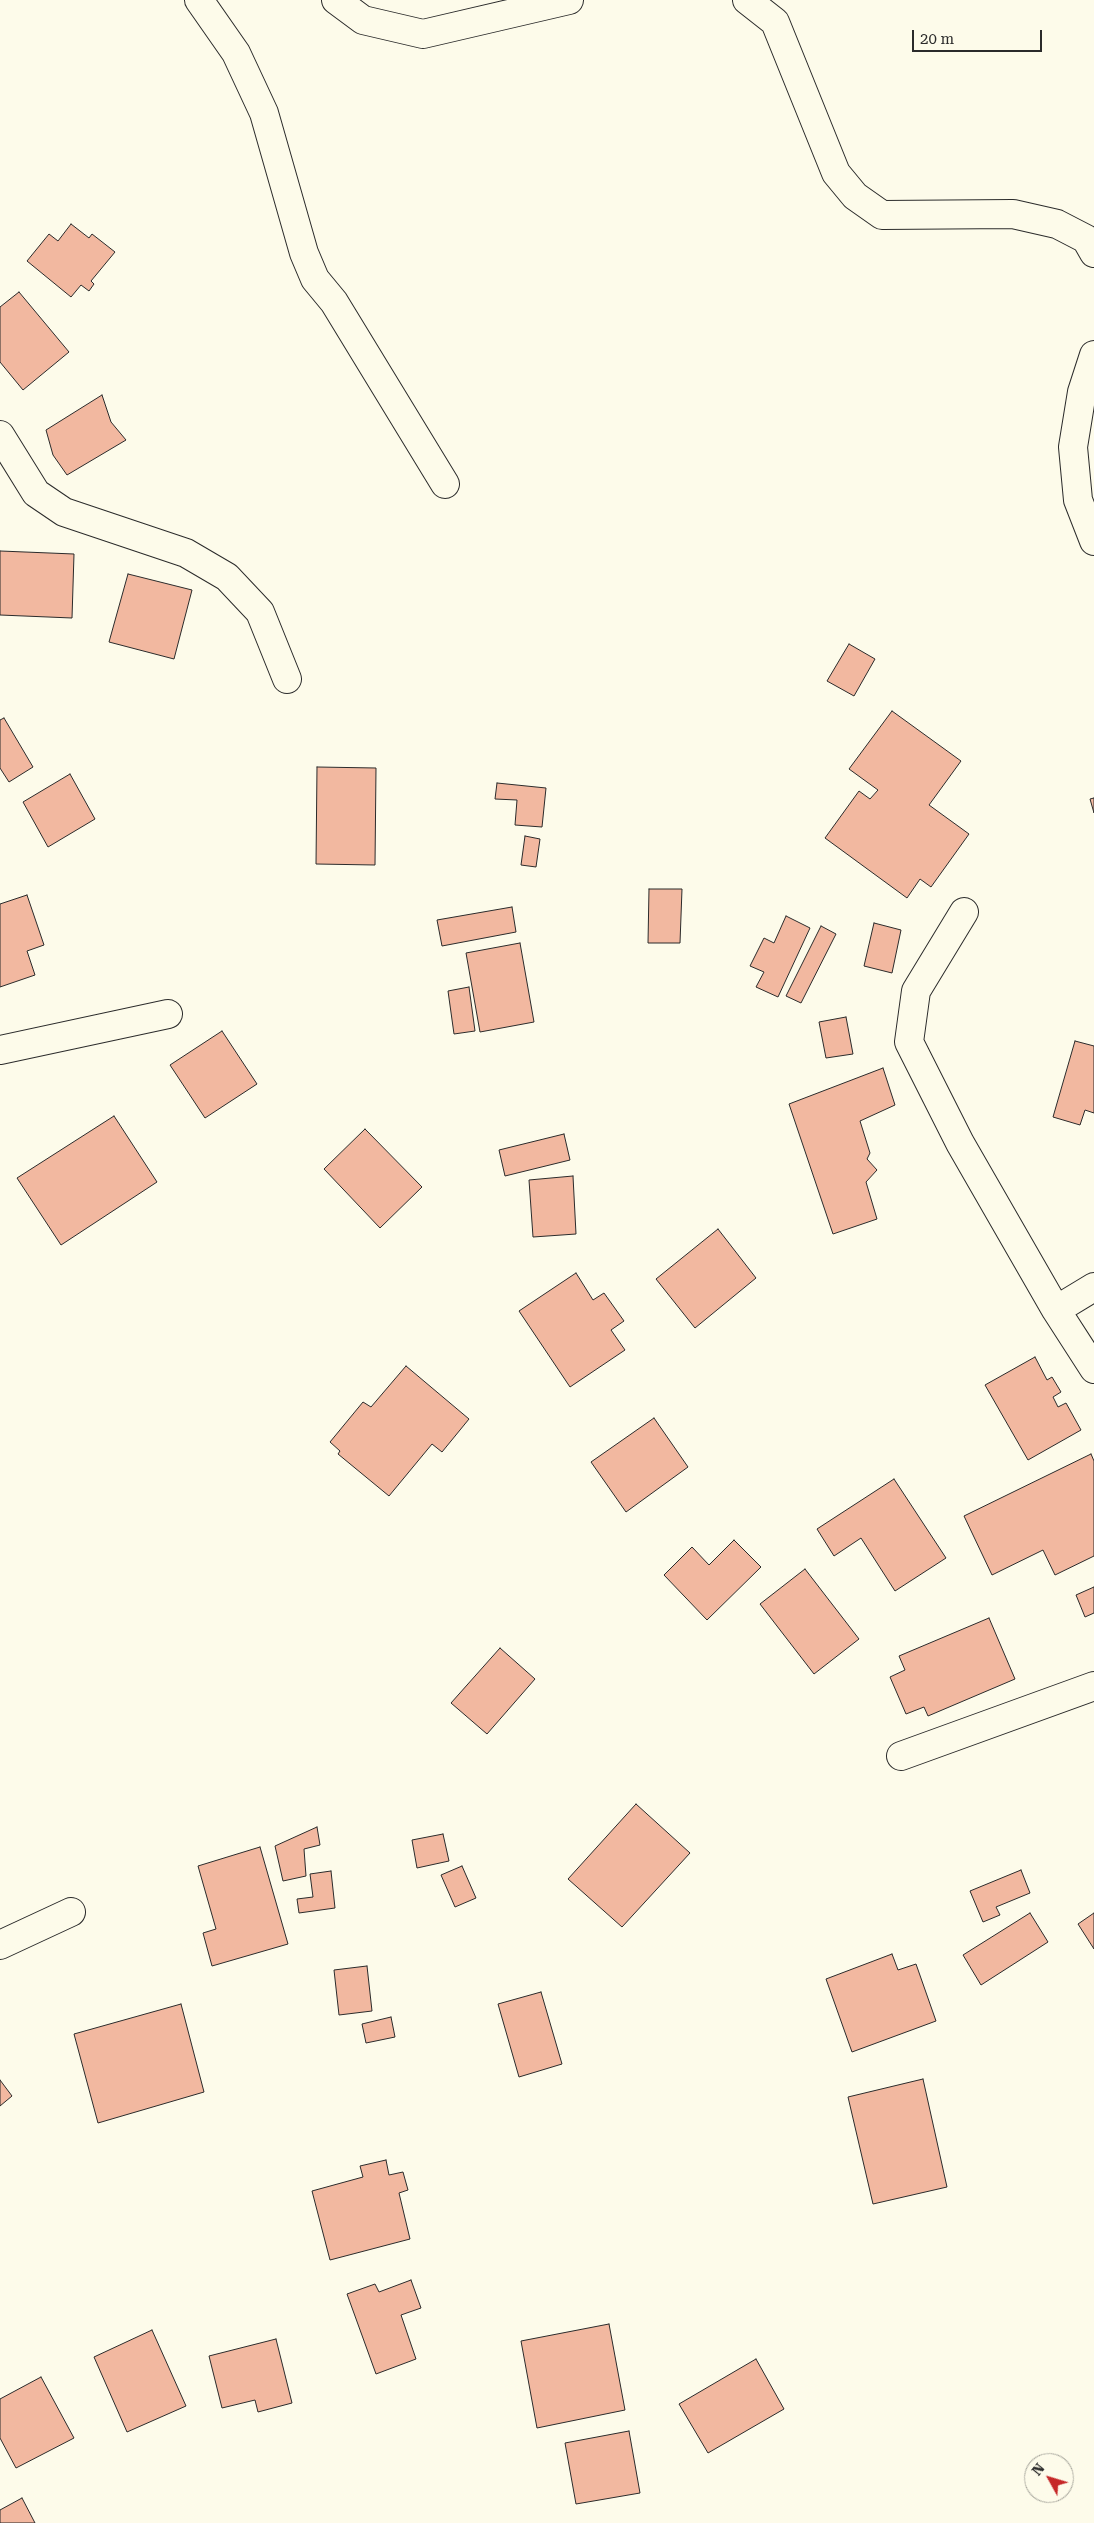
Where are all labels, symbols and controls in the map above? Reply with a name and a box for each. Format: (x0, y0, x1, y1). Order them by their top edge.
scale bar (914, 20, 1044, 52)
text: 20 m (920, 30, 954, 48)
north arrow (1024, 2453, 1074, 2503)
text: N (1029, 2460, 1048, 2478)

